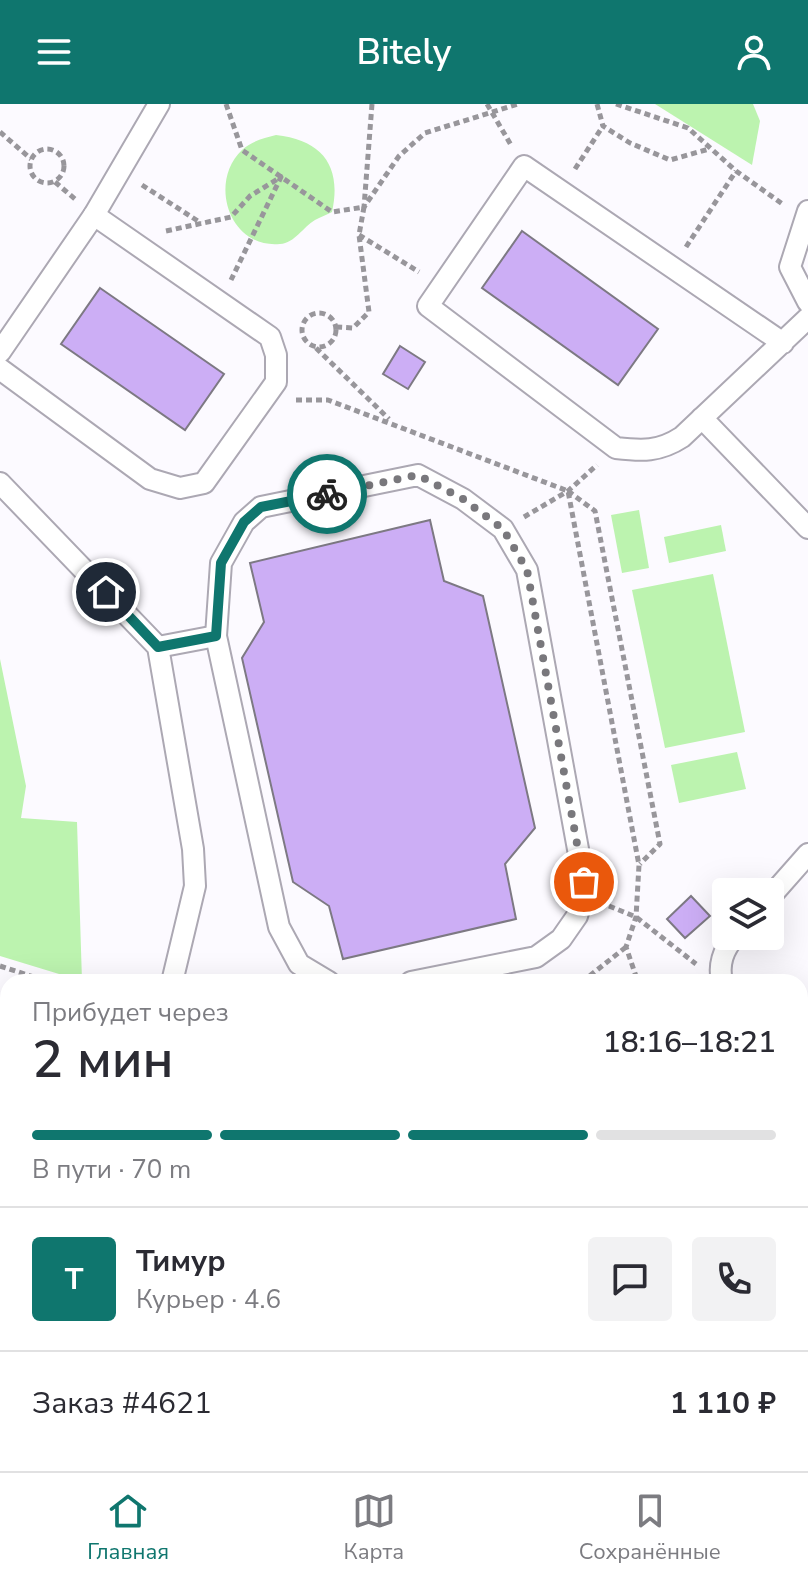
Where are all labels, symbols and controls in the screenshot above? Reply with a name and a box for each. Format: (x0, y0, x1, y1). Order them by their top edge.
text: Bitely (357, 28, 451, 77)
icon: menu (32, 30, 76, 74)
icon: person (732, 30, 776, 74)
courier (287, 454, 367, 534)
icon: bike (305, 472, 349, 516)
pin (72, 558, 140, 626)
icon: home (84, 570, 128, 614)
pin (550, 848, 618, 916)
icon: bag (562, 860, 606, 904)
map controls (712, 878, 784, 950)
button: layers (712, 878, 784, 950)
text: Прибудет через (32, 995, 229, 1030)
text: 18:16–18:21 (603, 1022, 776, 1063)
text: 2 мин (32, 1024, 174, 1095)
text: В пути · 70 m (32, 1152, 191, 1187)
button: chat (588, 1237, 672, 1321)
button: phone (692, 1237, 776, 1321)
text: Тимур (136, 1241, 226, 1282)
text: Т (65, 1259, 83, 1300)
text: Курьер · 4.6 (136, 1282, 281, 1317)
text: Заказ #4621 (32, 1383, 212, 1424)
text: 1 110 ₽ (670, 1383, 776, 1424)
tab: Главная (87, 1489, 169, 1567)
tab: Карта (344, 1489, 404, 1567)
tab: Сохранённые (579, 1489, 721, 1567)

